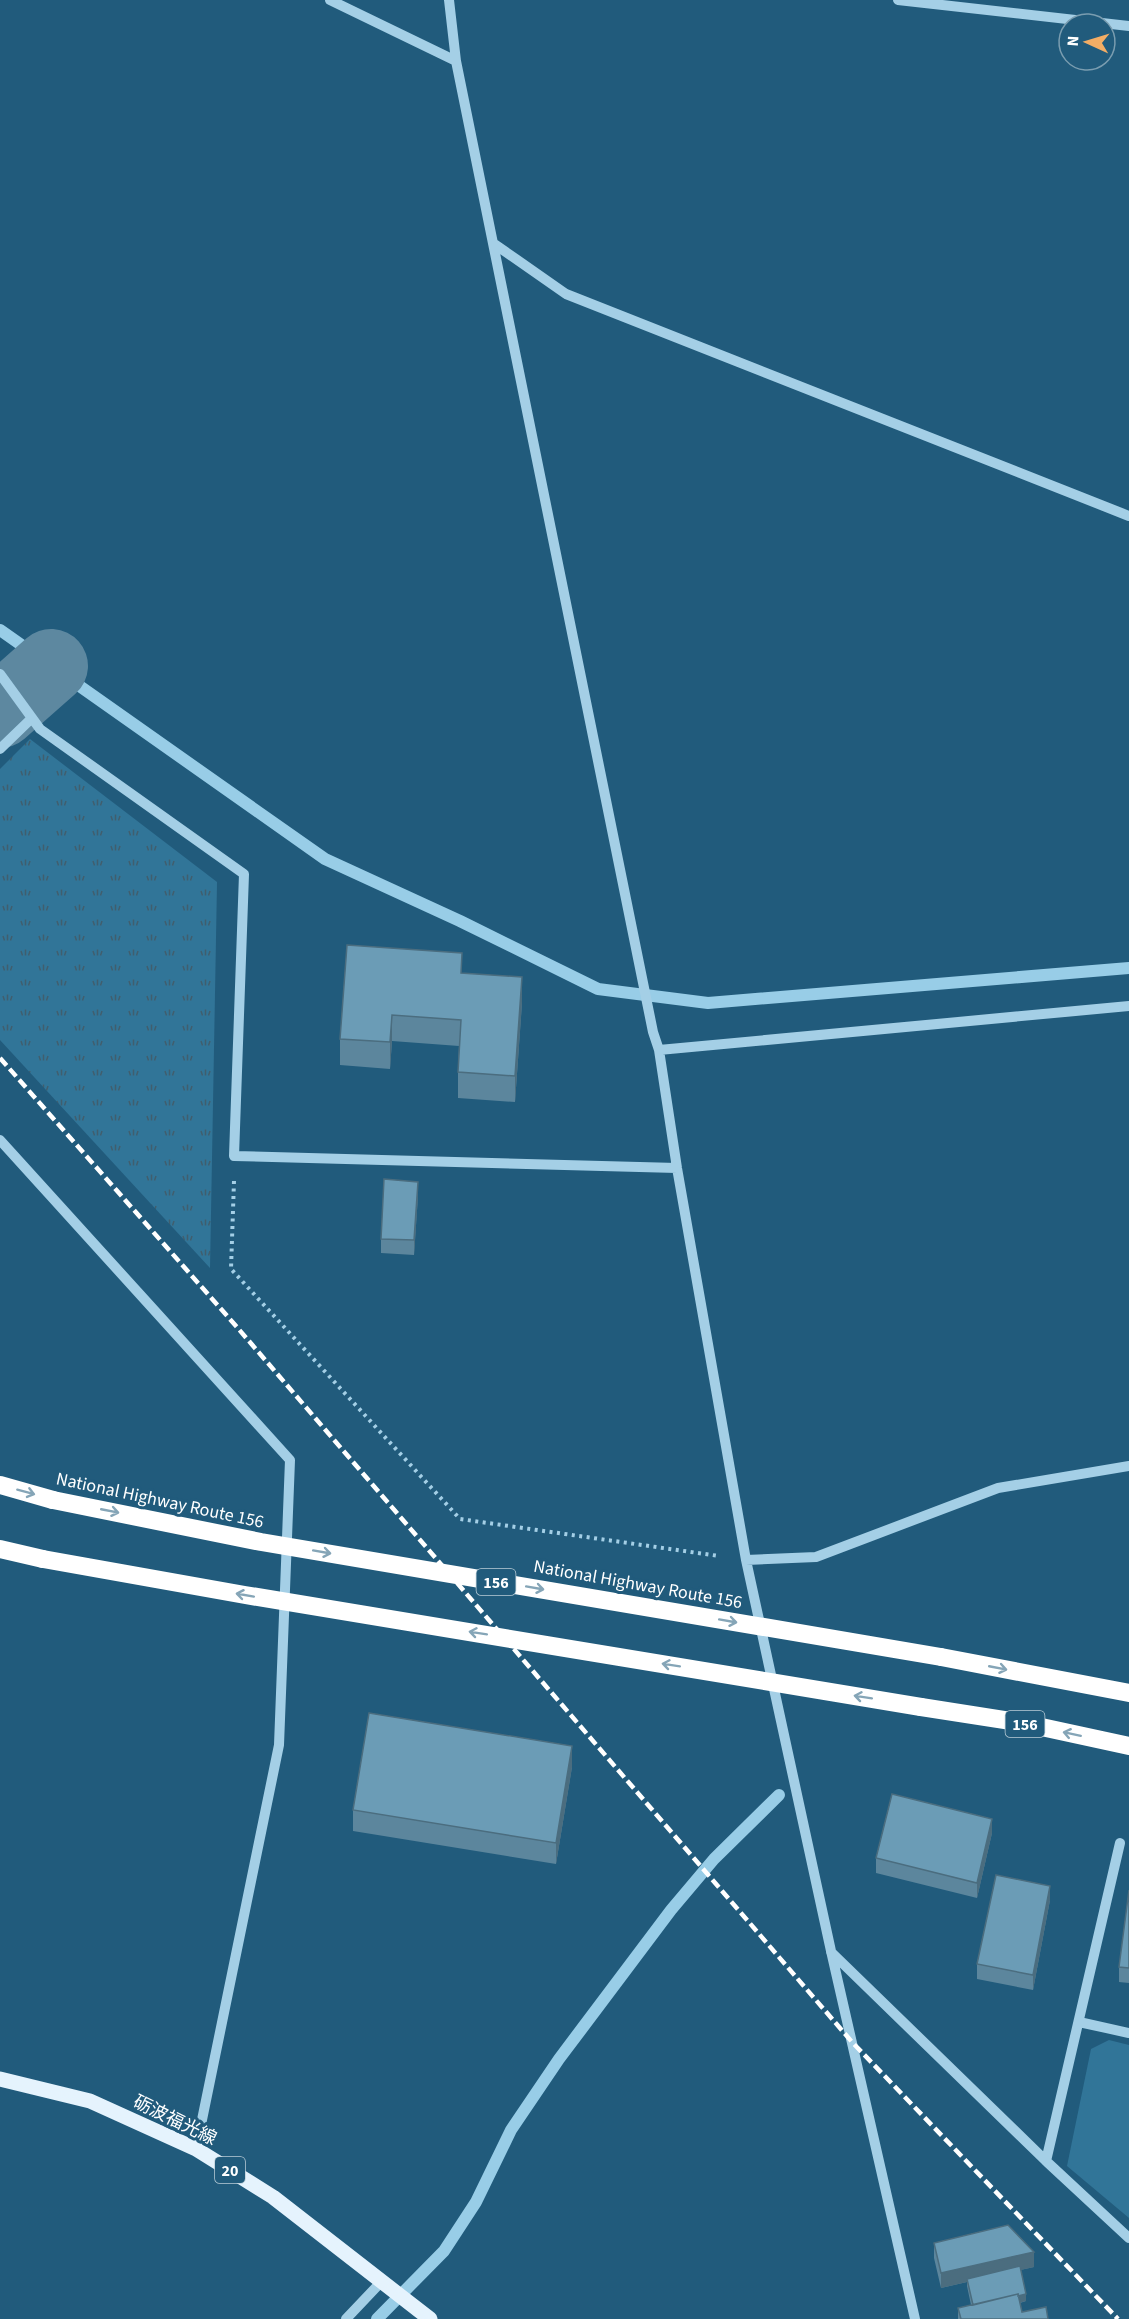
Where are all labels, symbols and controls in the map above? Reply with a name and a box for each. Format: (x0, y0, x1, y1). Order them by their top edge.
north arrow (1057, 12, 1117, 72)
text: N (1062, 35, 1084, 47)
street label: National Highway Route 156 (54, 1466, 266, 1535)
one-way arrow (17, 1487, 36, 1499)
one-way arrow (100, 1506, 120, 1517)
one-way arrow (312, 1547, 332, 1558)
street label: National Highway Route 156 (532, 1554, 744, 1615)
road number: 156 (476, 1569, 516, 1595)
one-way arrow (525, 1583, 545, 1594)
one-way arrow (235, 1589, 255, 1600)
one-way arrow (717, 1615, 737, 1626)
one-way arrow (469, 1628, 489, 1639)
one-way arrow (661, 1659, 681, 1670)
one-way arrow (988, 1663, 1008, 1674)
one-way arrow (854, 1691, 874, 1702)
road number: 156 (1006, 1711, 1044, 1737)
one-way arrow (1063, 1727, 1082, 1739)
street label: 砺波福光線 (129, 2089, 221, 2151)
road number: 20 (215, 2157, 245, 2183)

